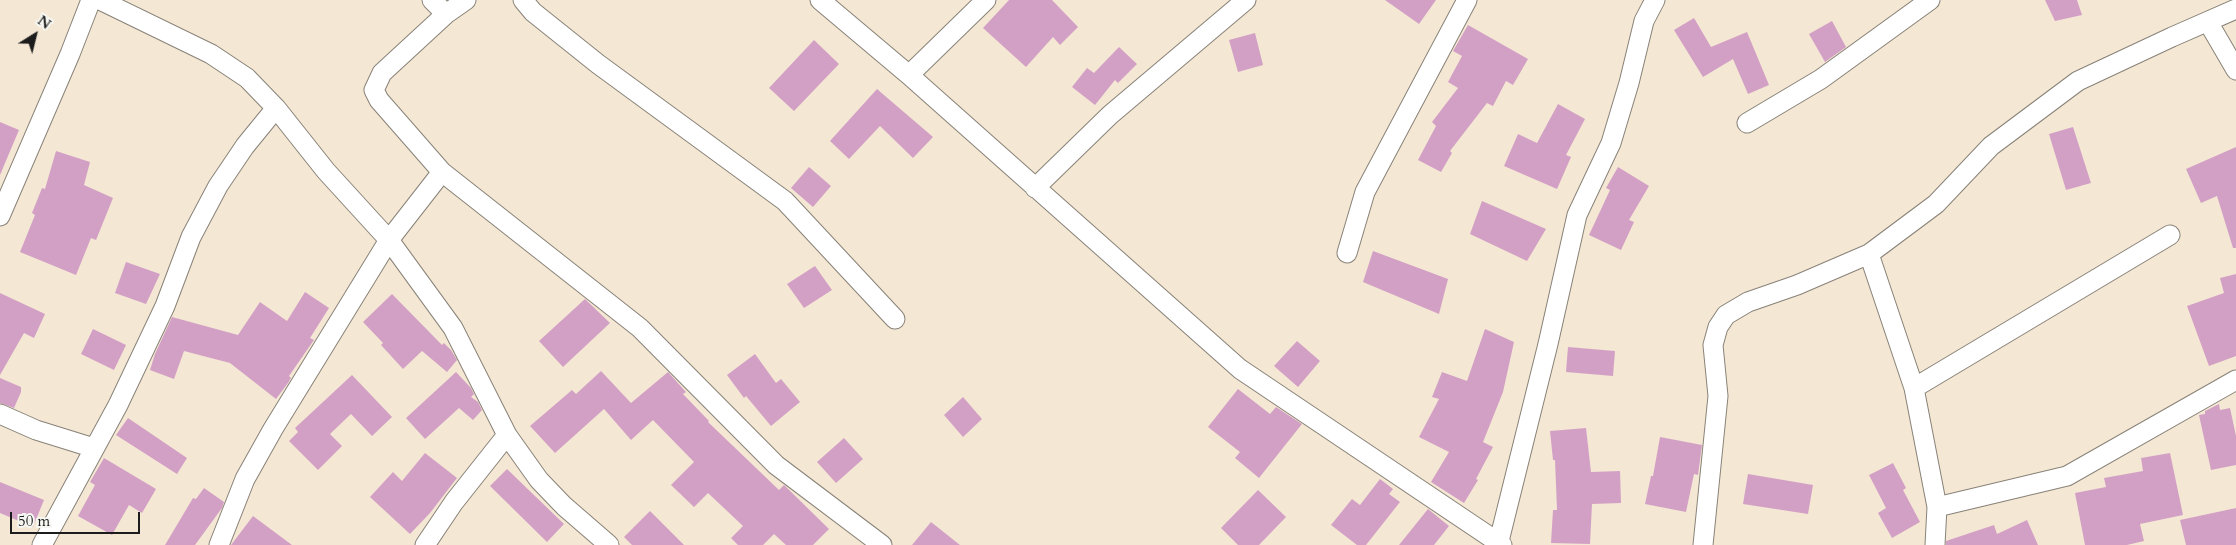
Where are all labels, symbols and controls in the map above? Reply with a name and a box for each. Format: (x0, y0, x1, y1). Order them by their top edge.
north arrow (10, 10, 60, 60)
text: N (34, 11, 55, 34)
scale bar (12, 502, 142, 534)
text: 50 m (18, 511, 50, 531)

